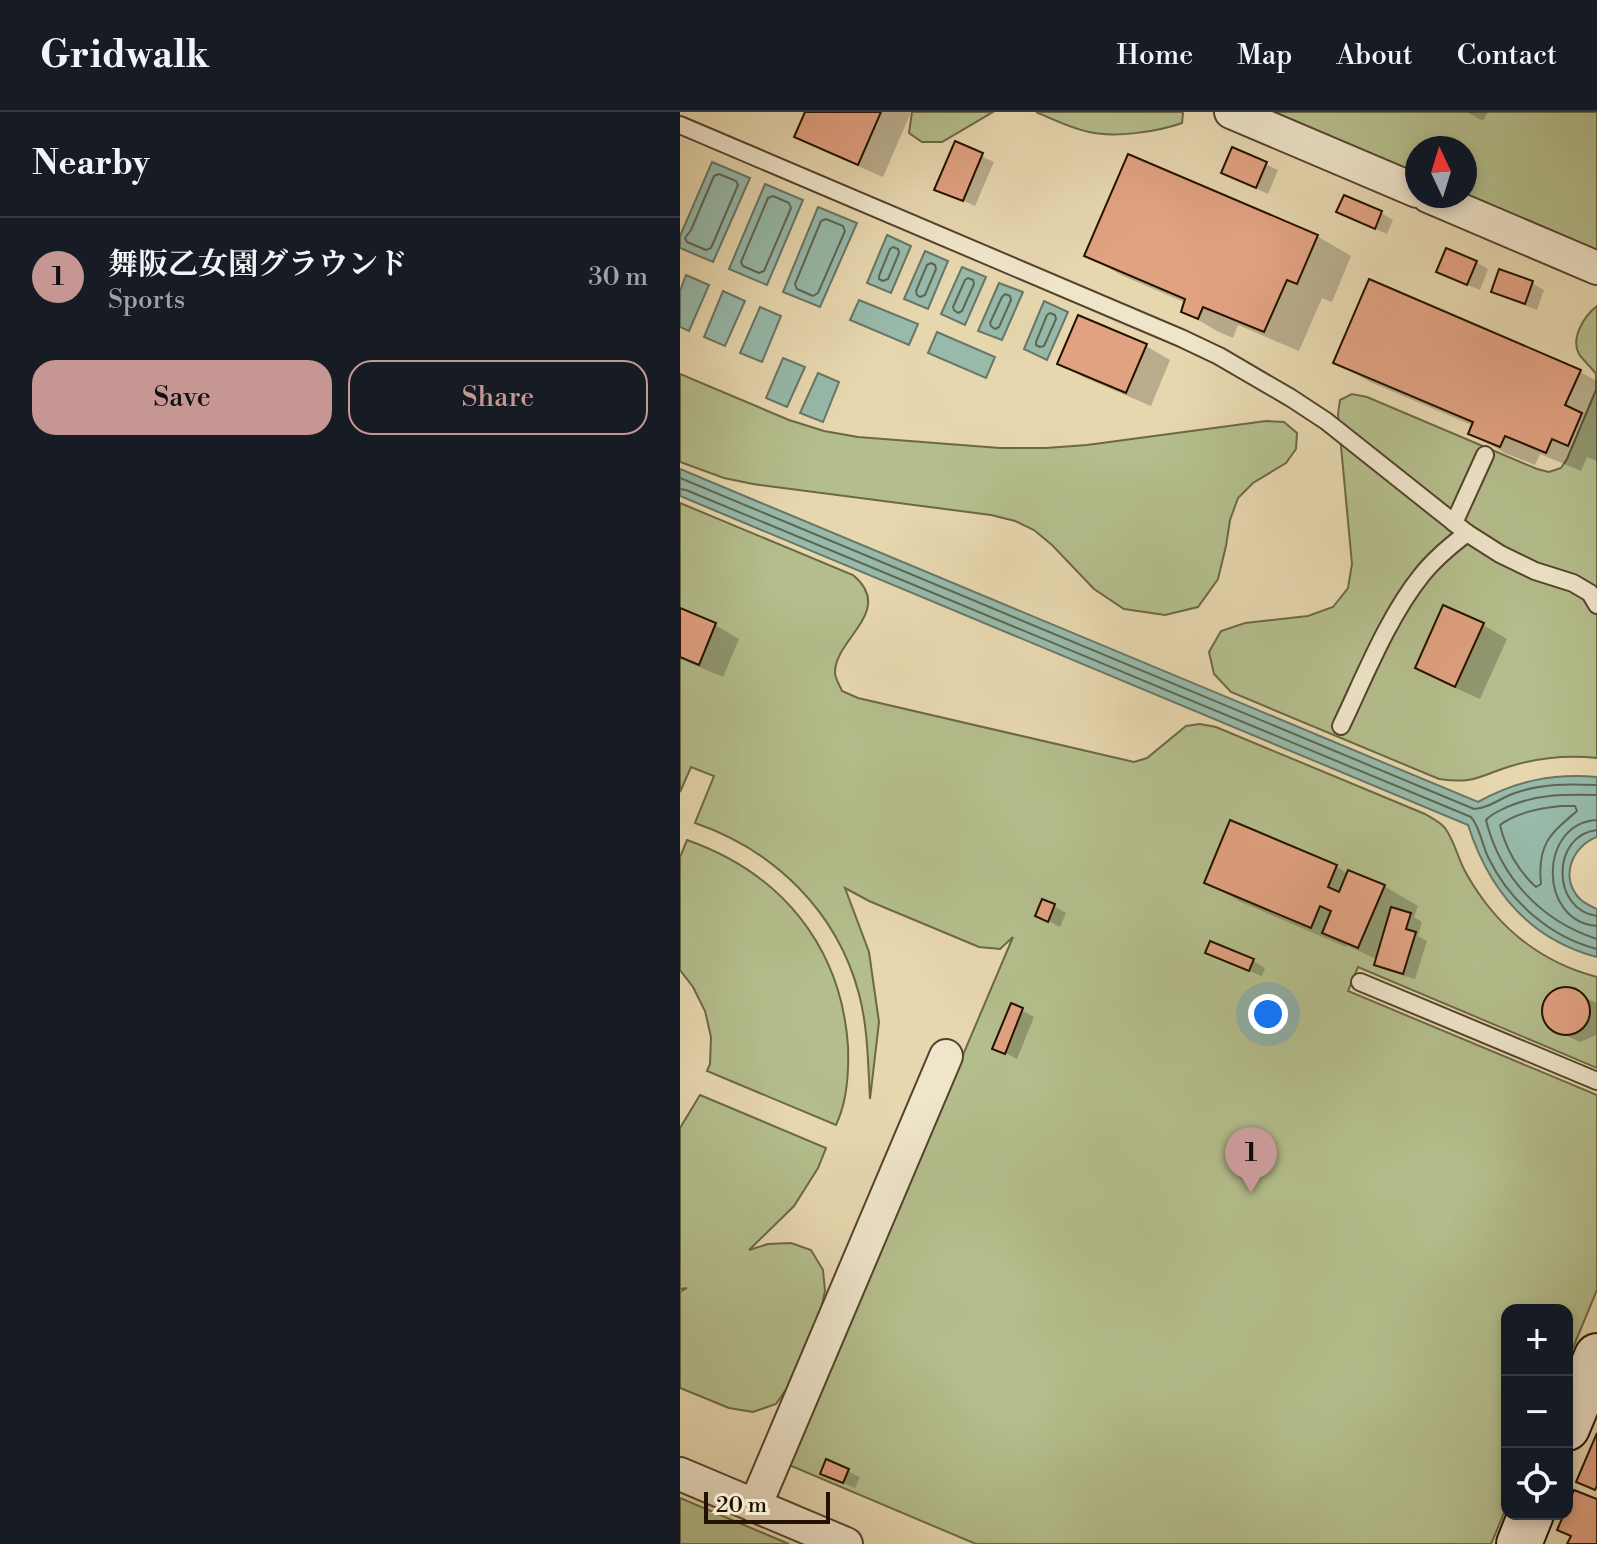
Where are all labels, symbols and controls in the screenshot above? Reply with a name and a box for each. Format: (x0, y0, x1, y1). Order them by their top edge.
text: Gridwalk (40, 32, 209, 79)
text: Home (1117, 38, 1193, 73)
text: Map (1237, 38, 1292, 73)
text: About (1336, 38, 1413, 73)
text: Contact (1457, 38, 1557, 73)
north arrow (1405, 136, 1477, 208)
text: Nearby (32, 143, 150, 185)
text: 舞阪乙女園グラウンド (108, 246, 408, 284)
text: 1 (52, 261, 64, 293)
text: 30 m (588, 261, 648, 293)
text: Sports (108, 284, 185, 316)
button: Save (32, 360, 332, 435)
button: Share (348, 360, 648, 435)
your location (1248, 994, 1288, 1034)
pin: 1 (1225, 1127, 1277, 1193)
map controls (1501, 1304, 1573, 1520)
button: + (1501, 1304, 1573, 1376)
button: − (1501, 1376, 1573, 1448)
button: locate (1501, 1448, 1573, 1520)
scale bar (704, 1488, 830, 1524)
text: 20 m (716, 1492, 767, 1519)

